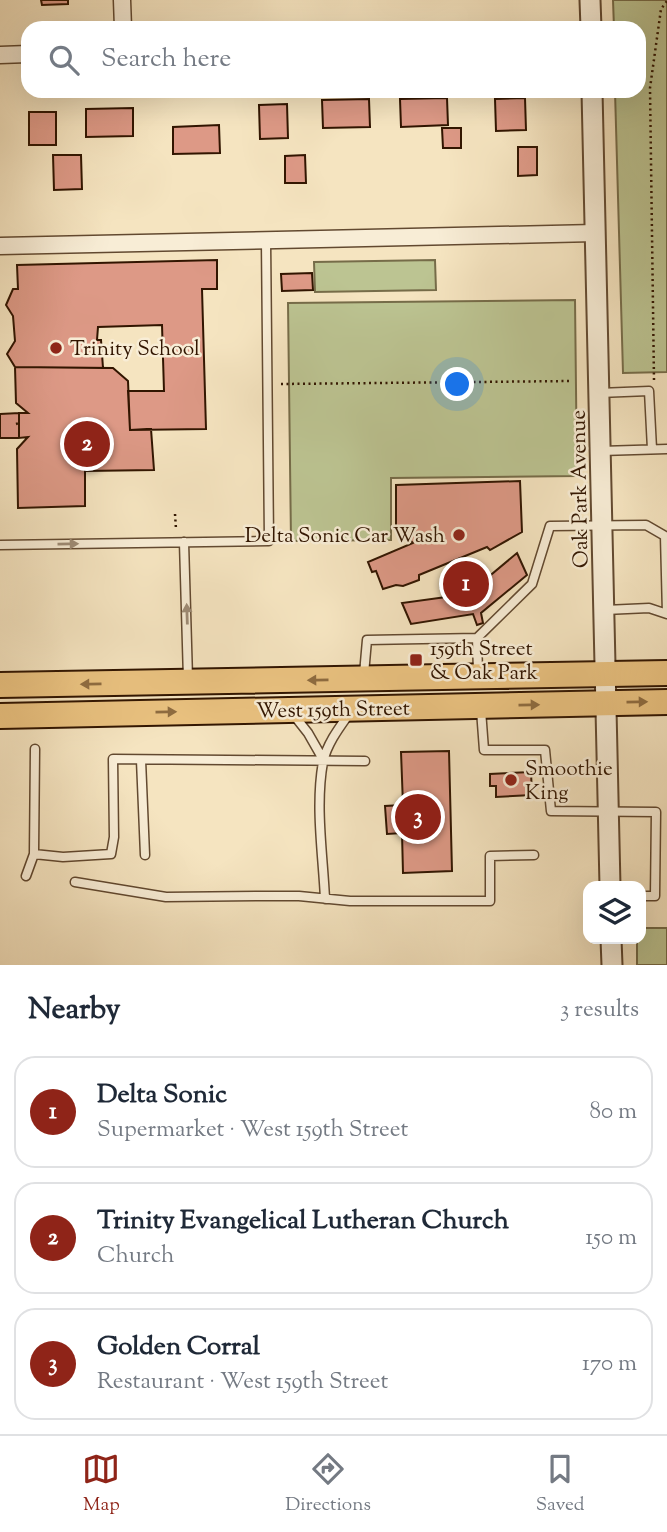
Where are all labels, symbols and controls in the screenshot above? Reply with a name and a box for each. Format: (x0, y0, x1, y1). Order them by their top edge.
search box (21, 21, 646, 98)
icon: search (45, 41, 83, 79)
text: Search here (101, 41, 231, 78)
place label: Trinity School (70, 335, 200, 365)
marker: Trinity School (48, 340, 64, 356)
your location (440, 367, 474, 401)
street label: Oak Park Avenue (565, 410, 597, 568)
pin: 2 (64, 418, 110, 470)
place label: Delta Sonic Car Wash (245, 522, 445, 552)
marker: Delta Sonic Car Wash (451, 527, 467, 543)
one-way arrow (57, 538, 79, 550)
pin: 1 (443, 558, 489, 610)
one-way arrow (181, 603, 192, 625)
place label: 159th Street & Oak Park (430, 635, 539, 689)
marker: 159th Street & Oak Park (408, 652, 424, 668)
one-way arrow (307, 674, 329, 686)
one-way arrow (79, 678, 101, 690)
street label: West 159th Street (256, 695, 410, 727)
one-way arrow (626, 697, 648, 708)
one-way arrow (518, 699, 540, 710)
one-way arrow (155, 706, 177, 718)
place label: Smoothie King (525, 755, 613, 809)
marker: Smoothie King (503, 772, 519, 788)
pin: 3 (395, 791, 441, 843)
map controls (583, 881, 646, 944)
button: layers (583, 881, 646, 944)
text: Nearby (28, 989, 120, 1032)
text: 3 results (560, 994, 639, 1027)
text: Delta Sonic (97, 1077, 227, 1114)
text: 1 (49, 1096, 57, 1129)
text: 80 m (589, 1096, 637, 1129)
text: Supermarket · West 159th Street (97, 1114, 408, 1147)
text: Trinity Evangelical Lutheran Church (97, 1203, 509, 1240)
text: 2 (48, 1222, 58, 1255)
text: 150 m (585, 1222, 637, 1255)
text: Church (97, 1240, 175, 1273)
text: Golden Corral (97, 1329, 260, 1366)
text: 3 (48, 1348, 58, 1381)
text: 170 m (582, 1348, 637, 1381)
text: Restaurant · West 159th Street (97, 1366, 388, 1399)
tab: Map (82, 1450, 120, 1519)
tab: Directions (285, 1450, 371, 1519)
tab: Saved (536, 1450, 585, 1519)

